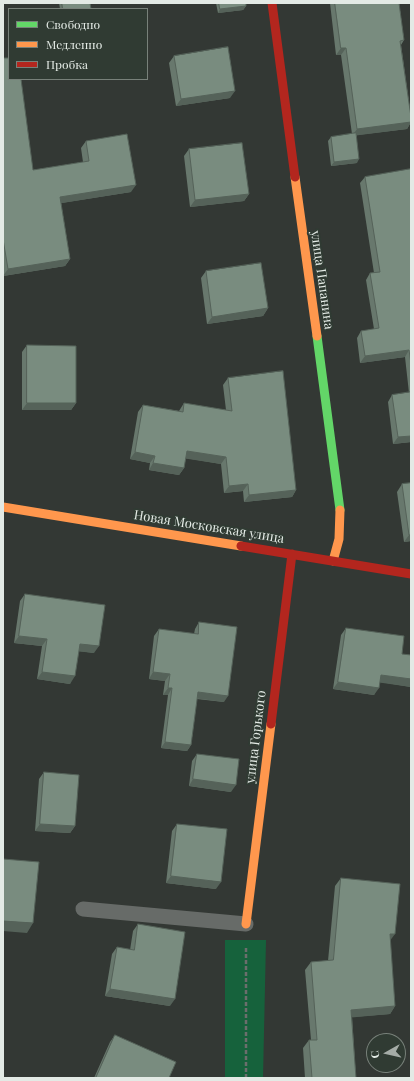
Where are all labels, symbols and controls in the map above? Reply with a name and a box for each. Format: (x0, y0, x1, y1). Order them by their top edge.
legend (8, 8, 148, 80)
text: Свободно (46, 16, 100, 32)
text: Медленно (46, 36, 102, 52)
text: Пробка (46, 56, 88, 72)
street label: улица Папанина (307, 230, 337, 330)
street label: Новая Московская улица (133, 507, 285, 547)
street label: улица Горького (243, 690, 269, 784)
north arrow (366, 1033, 406, 1073)
text: С (367, 1050, 383, 1059)

